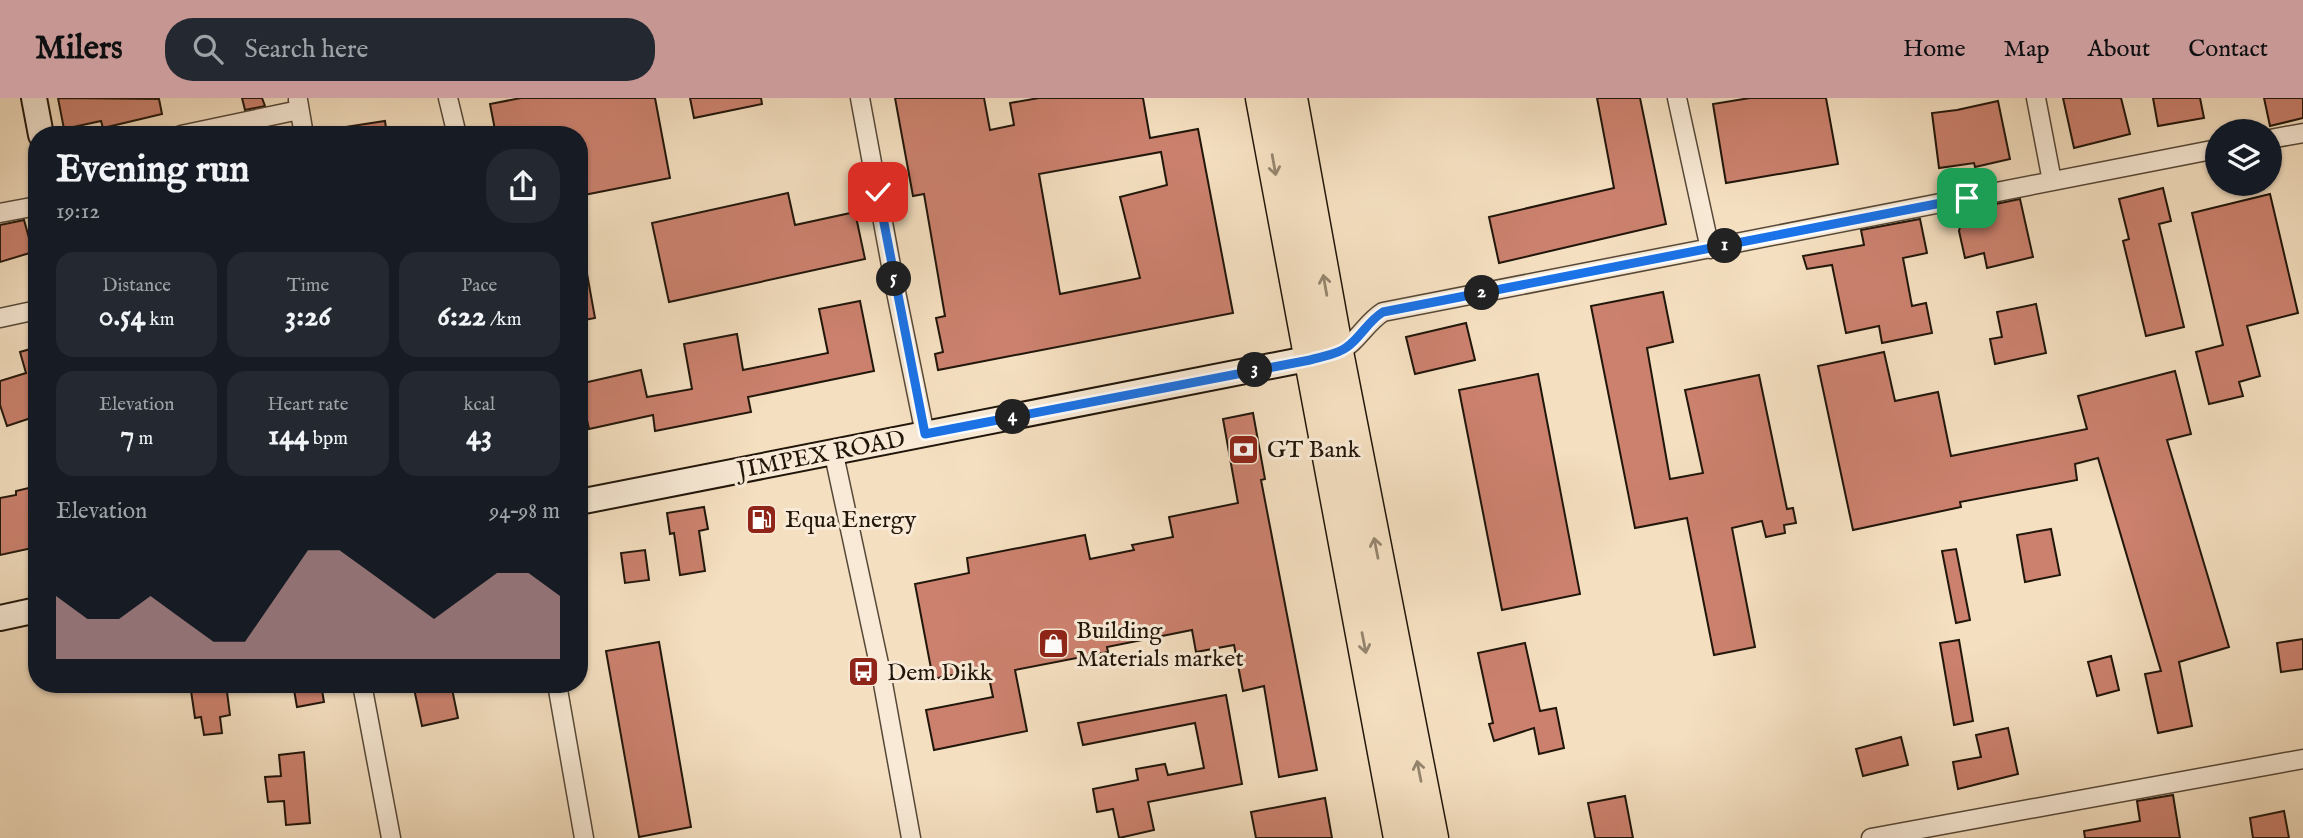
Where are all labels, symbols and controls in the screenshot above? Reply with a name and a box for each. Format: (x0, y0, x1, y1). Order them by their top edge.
search box (165, 18, 655, 81)
text: Milers (35, 28, 123, 70)
icon: search (189, 30, 227, 68)
text: Search here (245, 33, 369, 66)
text: Home (1903, 34, 1966, 65)
text: Map (2004, 34, 2050, 65)
text: About (2088, 34, 2150, 65)
text: Contact (2188, 34, 2268, 65)
map controls (2205, 119, 2282, 196)
button: layers (2205, 119, 2282, 196)
text: Evening run (56, 147, 250, 195)
button: share (486, 149, 560, 223)
one-way arrow (1268, 153, 1281, 176)
pin (848, 162, 908, 222)
pin (1937, 168, 1997, 228)
icon: check (859, 173, 897, 211)
icon: arrive (1948, 179, 1986, 217)
text: 19:12 (56, 197, 100, 226)
pin: 1 (1708, 228, 1742, 264)
text: 1 (1721, 233, 1728, 257)
pin: 5 (876, 262, 912, 296)
text: 5 (890, 266, 897, 290)
text: Distance (102, 274, 171, 298)
text: Time (287, 274, 329, 298)
text: Pace (461, 274, 497, 298)
one-way arrow (1318, 274, 1331, 297)
pin: 2 (1464, 276, 1500, 310)
text: 2 (1477, 280, 1486, 304)
text: 0.54 (99, 298, 145, 336)
text: 3:26 (285, 298, 331, 336)
text: 6:22 (437, 298, 486, 336)
text: km (145, 308, 174, 332)
text: /km (486, 308, 521, 332)
pin: 3 (1238, 352, 1272, 388)
text: 3 (1251, 357, 1258, 381)
text: Elevation (99, 393, 174, 417)
text: Heart rate (267, 393, 349, 417)
text: kcal (463, 393, 495, 417)
pin: 4 (996, 400, 1030, 434)
text: 4 (1008, 404, 1017, 428)
text: 7 (120, 417, 134, 455)
text: 144 (268, 417, 309, 455)
text: 43 (466, 417, 492, 455)
street label: JIMPEX ROAD (732, 424, 908, 488)
text: m (134, 427, 153, 451)
text: bpm (309, 427, 348, 451)
bank icon: GT Bank (1227, 432, 1261, 466)
place label: GT Bank (1267, 435, 1361, 466)
text: Elevation (56, 497, 147, 526)
text: 94–98 m (489, 497, 560, 526)
fuel station icon: Equa Energy (745, 502, 779, 536)
place label: Equa Energy (785, 505, 917, 536)
one-way arrow (1368, 537, 1382, 560)
place label: Building Materials market (1076, 616, 1244, 675)
shop icon: Building Materials market (1036, 627, 1070, 661)
one-way arrow (1357, 631, 1371, 654)
bus stop icon: Dem Dikk (847, 655, 881, 689)
place label: Dem Dikk (887, 658, 993, 689)
one-way arrow (1412, 760, 1426, 783)

